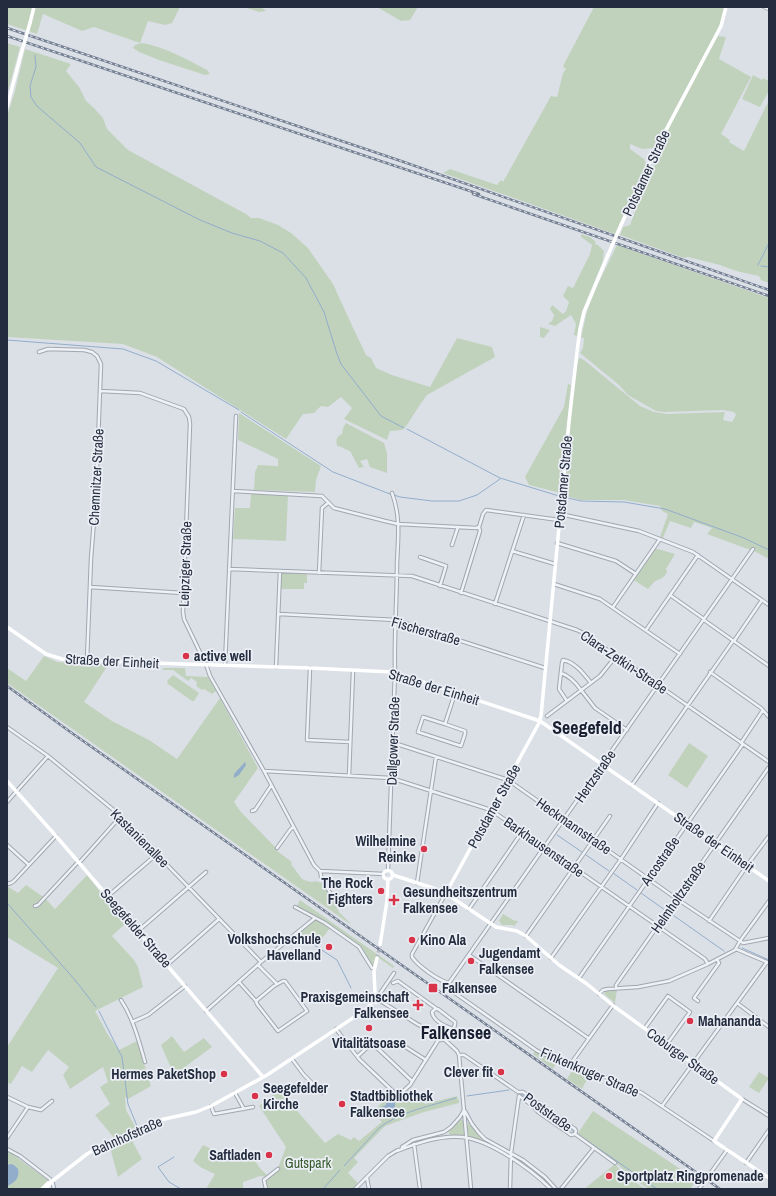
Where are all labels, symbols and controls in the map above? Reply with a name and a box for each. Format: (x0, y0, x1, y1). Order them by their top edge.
street label: Potsdamer Straße (618, 127, 674, 219)
street label: Chemnitzer Straße (84, 428, 108, 526)
street label: Potsdamer Straße (550, 435, 576, 529)
street label: Leipziger Straße (175, 521, 195, 607)
street label: Fischerstraße (389, 613, 463, 649)
street label: Clara-Zetkin-Straße (577, 626, 671, 698)
place label: active well (194, 647, 251, 665)
street label: Straße der Einheit (65, 650, 159, 672)
marker: active well (181, 651, 191, 661)
street label: Straße der Einheit (387, 665, 481, 709)
street label: Dallgower Straße (382, 696, 404, 786)
district label: Seegefeld (552, 715, 622, 740)
street label: Hertzstraße (570, 746, 620, 806)
street label: Potsdamer Straße (464, 761, 524, 851)
street label: Heckmannstraße (533, 794, 615, 858)
street label: Kastanienallee (107, 805, 173, 871)
street label: Straße der Einheit (670, 808, 758, 876)
street label: Barkhausenstraße (500, 813, 588, 881)
place label: Wilhelmine Reinke (355, 832, 416, 866)
street label: Arcostraße (636, 833, 683, 890)
marker: Wilhelmine Reinke (419, 844, 429, 854)
street label: Helmholtzstraße (647, 858, 709, 936)
place label: The Rock Fighters (321, 874, 374, 908)
place label: Gesundheitszentrum Falkensee (403, 883, 517, 917)
street label: Seegefelder Straße (97, 885, 175, 971)
marker: The Rock Fighters (376, 886, 386, 896)
marker: Gesundheitszentrum Falkensee (388, 894, 400, 906)
place label: Volkshochschule Havelland (227, 930, 321, 964)
place label: Kino Ala (420, 931, 467, 949)
marker: Kino Ala (407, 935, 417, 945)
marker: Volkshochschule Havelland (324, 942, 334, 952)
place label: Jugendamt Falkensee (479, 944, 540, 978)
marker: Jugendamt Falkensee (466, 956, 476, 966)
place label: Falkensee (442, 979, 497, 997)
marker: Falkensee (427, 982, 439, 994)
place label: Praxisgemeinschaft Falkensee (301, 988, 409, 1022)
marker: Praxisgemeinschaft Falkensee (412, 999, 424, 1011)
place label: Mahananda (698, 1012, 762, 1030)
marker: Mahananda (685, 1016, 695, 1026)
district label: Falkensee (421, 1020, 491, 1045)
marker: Vitalitätsoase (364, 1023, 374, 1033)
street label: Coburger Straße (643, 1024, 723, 1088)
place label: Vitalitätsoase (332, 1034, 406, 1052)
street label: Finkenkruger Straße (538, 1043, 642, 1101)
place label: Clever fit (444, 1063, 493, 1081)
place label: Hermes PaketShop (111, 1065, 216, 1083)
marker: Clever fit (496, 1067, 506, 1077)
marker: Hermes PaketShop (219, 1069, 229, 1079)
place label: Seegefelder Kirche (263, 1079, 329, 1113)
place label: Stadtbibliothek Falkensee (350, 1087, 434, 1121)
street label: Poststraße (520, 1088, 576, 1136)
marker: Seegefelder Kirche (250, 1091, 260, 1101)
marker: Stadtbibliothek Falkensee (337, 1099, 347, 1109)
street label: Bahnhofstraße (89, 1112, 165, 1160)
place label: Saftladen (209, 1146, 261, 1164)
marker: Saftladen (264, 1150, 274, 1160)
park label: Gutspark (285, 1154, 332, 1172)
place label: Sportplatz Ringpromenade (617, 1167, 764, 1185)
marker: Sportplatz Ringpromenade (604, 1171, 614, 1181)

